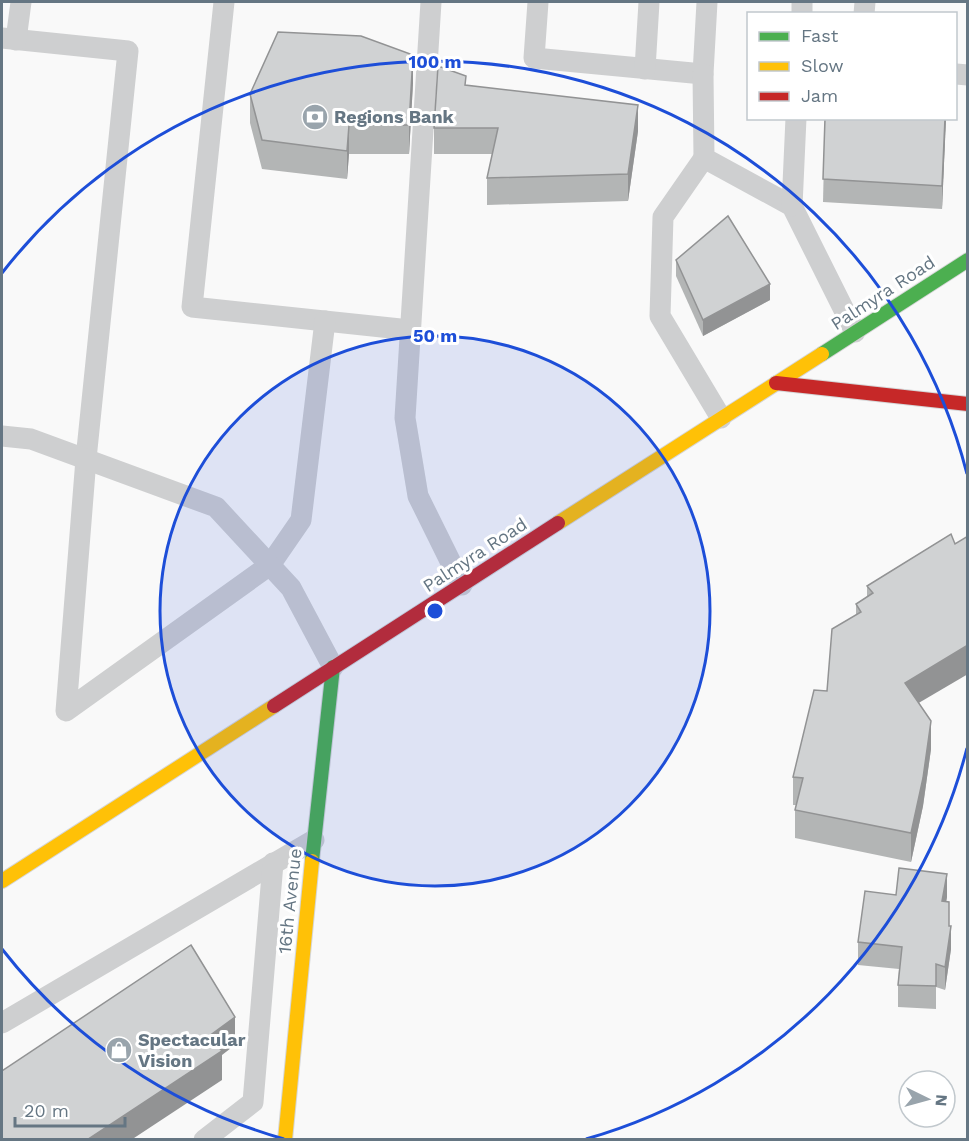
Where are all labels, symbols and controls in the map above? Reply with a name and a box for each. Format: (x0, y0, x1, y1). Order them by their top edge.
legend (747, 12, 957, 120)
text: Fast (801, 25, 839, 46)
text: 100 m (408, 51, 462, 72)
text: Slow (801, 55, 844, 76)
text: Jam (801, 85, 838, 106)
bank icon: Regions Bank (300, 102, 330, 132)
place label: Regions Bank (334, 106, 455, 127)
street label: Palmyra Road (827, 251, 939, 334)
text: 50 m (413, 325, 457, 346)
street label: Palmyra Road (419, 513, 531, 596)
centre of rings (425, 601, 445, 621)
street label: 16th Avenue (274, 847, 305, 955)
place label: Spectacular Vision (138, 1029, 246, 1071)
shop icon: Spectacular Vision (104, 1035, 134, 1065)
north arrow (897, 1069, 957, 1129)
scale bar (15, 1090, 124, 1128)
text: N (931, 1094, 951, 1107)
text: 20 m (24, 1100, 69, 1121)

